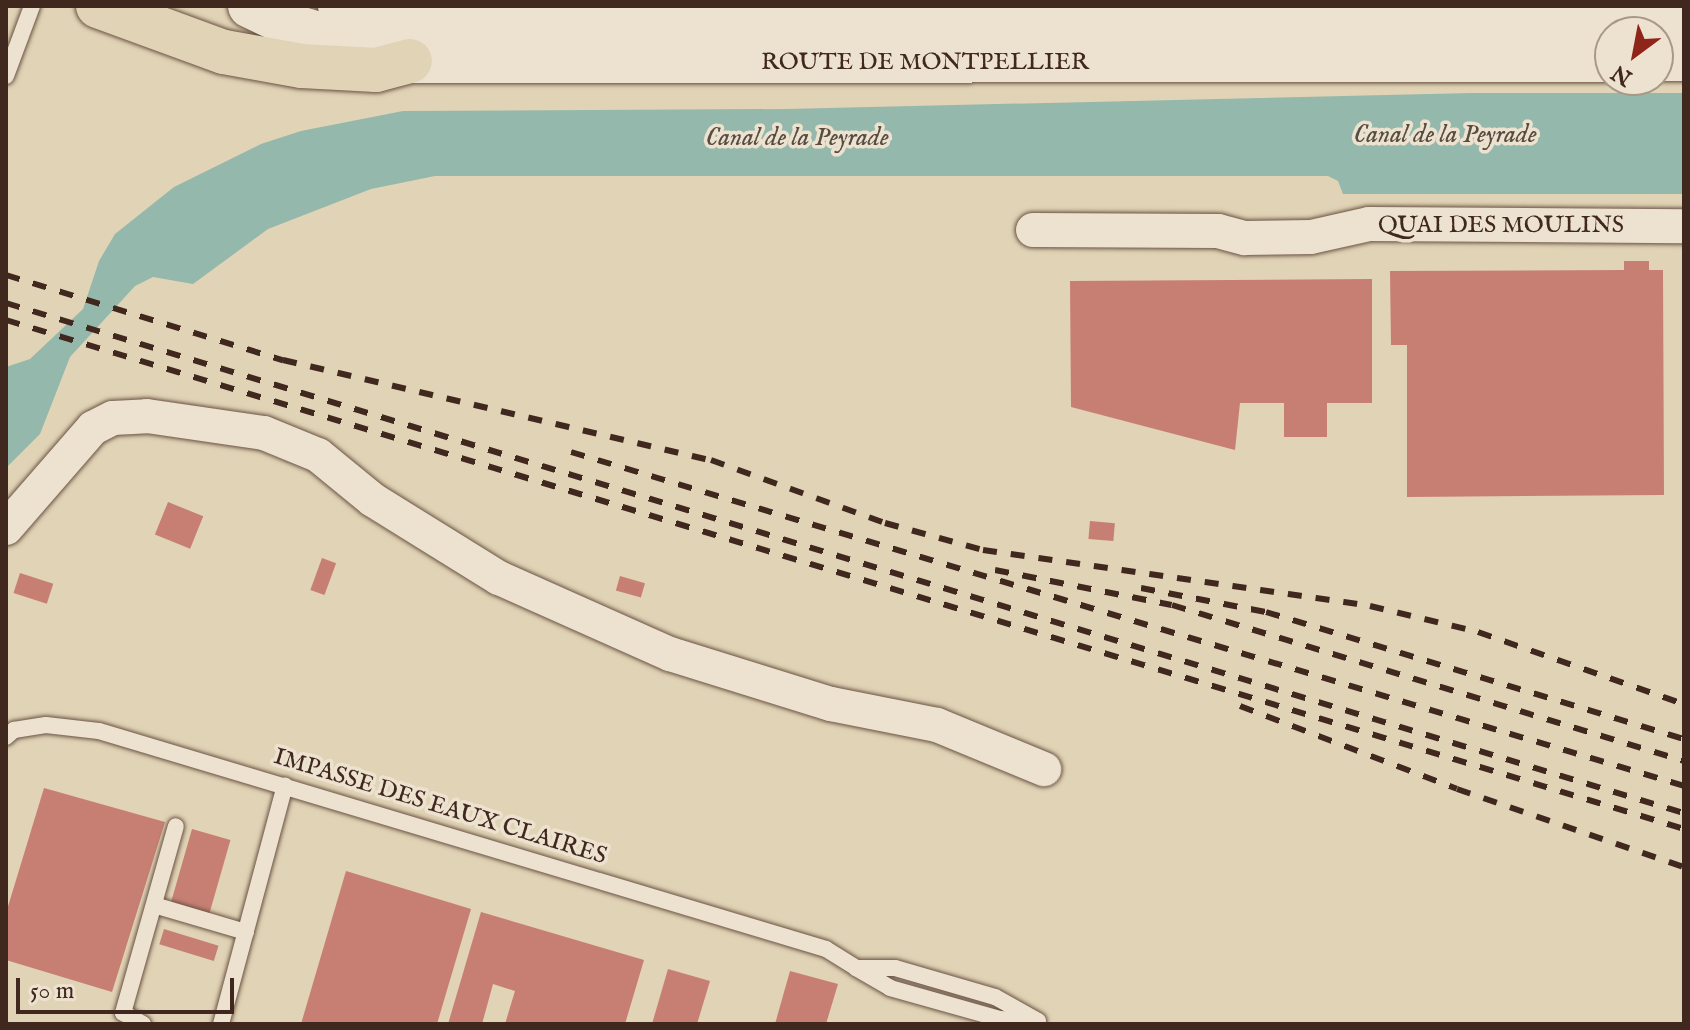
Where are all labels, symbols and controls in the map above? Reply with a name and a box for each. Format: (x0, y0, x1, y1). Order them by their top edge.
north arrow (1594, 16, 1674, 96)
street label: ROUTE DE MONTPELLIER (761, 49, 1089, 77)
text: N (1607, 58, 1638, 92)
water label: Canal de la Peyrade (1353, 119, 1537, 151)
water label: Canal de la Peyrade (705, 122, 889, 154)
street label: QUAI DES MOULINS (1378, 212, 1624, 240)
street label: IMPASSE DES EAUX CLAIRES (270, 743, 610, 871)
scale bar (20, 962, 238, 1012)
text: 50 m (30, 976, 74, 1007)

